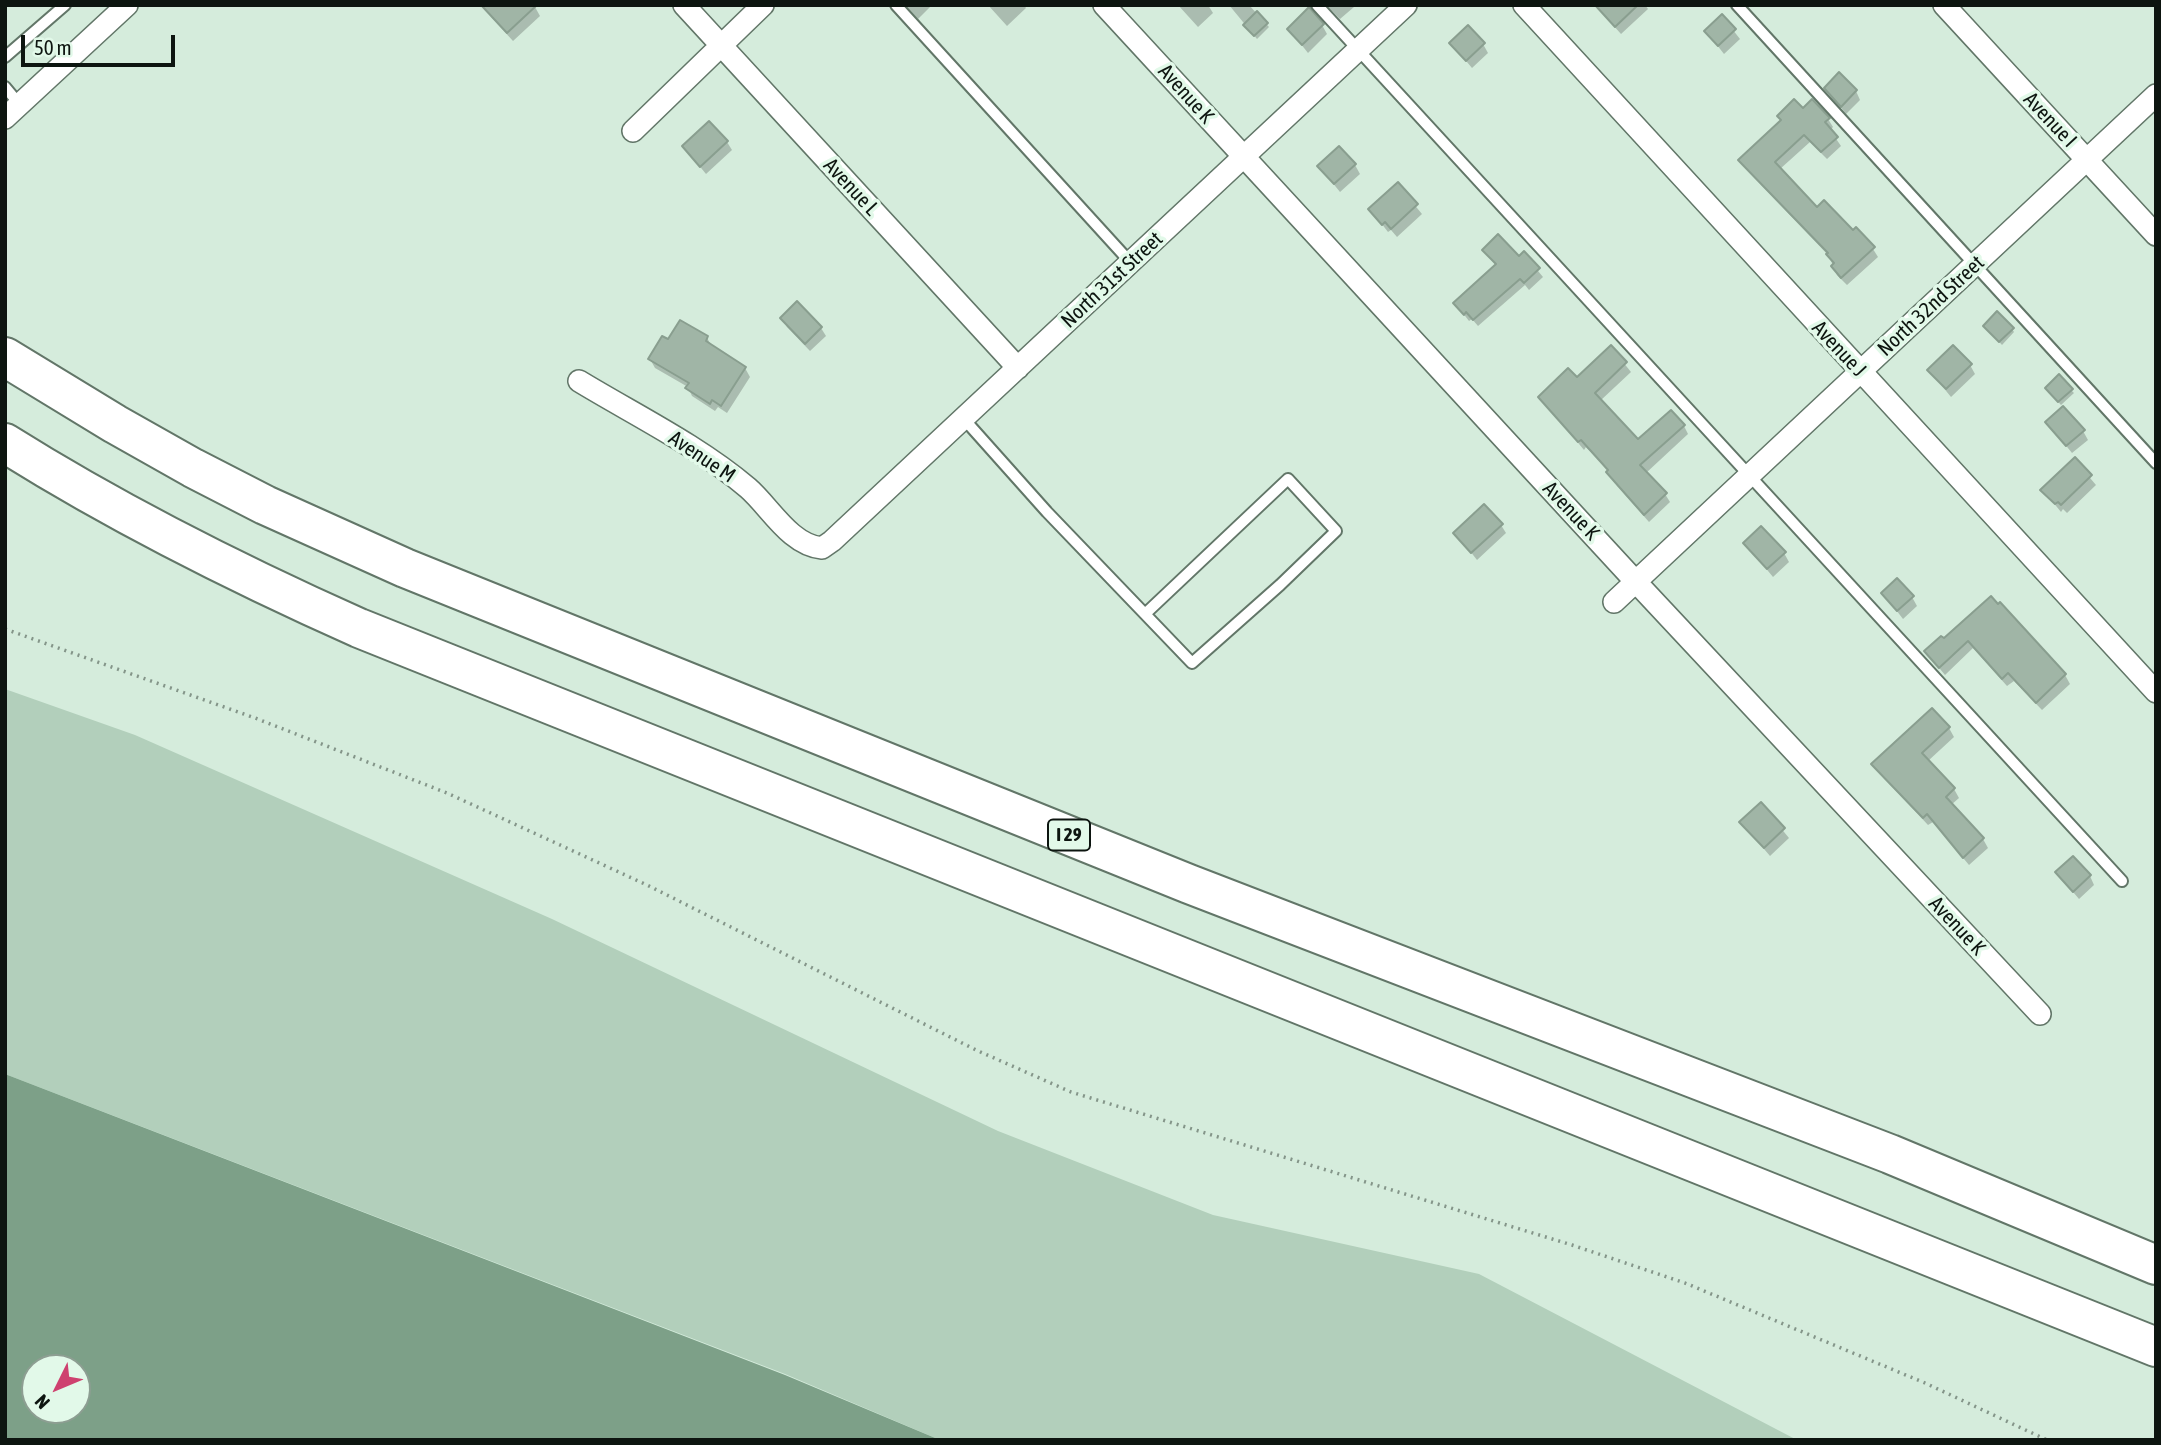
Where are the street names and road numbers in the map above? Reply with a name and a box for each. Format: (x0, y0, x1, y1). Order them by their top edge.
street label: Avenue K (1153, 59, 1219, 129)
street label: Avenue I (2018, 87, 2082, 153)
street label: Avenue L (818, 153, 884, 221)
street label: North 31st Street (1056, 227, 1168, 333)
street label: North 32nd Street (1873, 250, 1989, 362)
street label: Avenue J (1807, 316, 1871, 382)
street label: Avenue M (664, 426, 740, 488)
street label: Avenue K (1537, 476, 1605, 546)
road number: I 29 (1048, 820, 1090, 850)
street label: Avenue K (1923, 891, 1991, 961)

